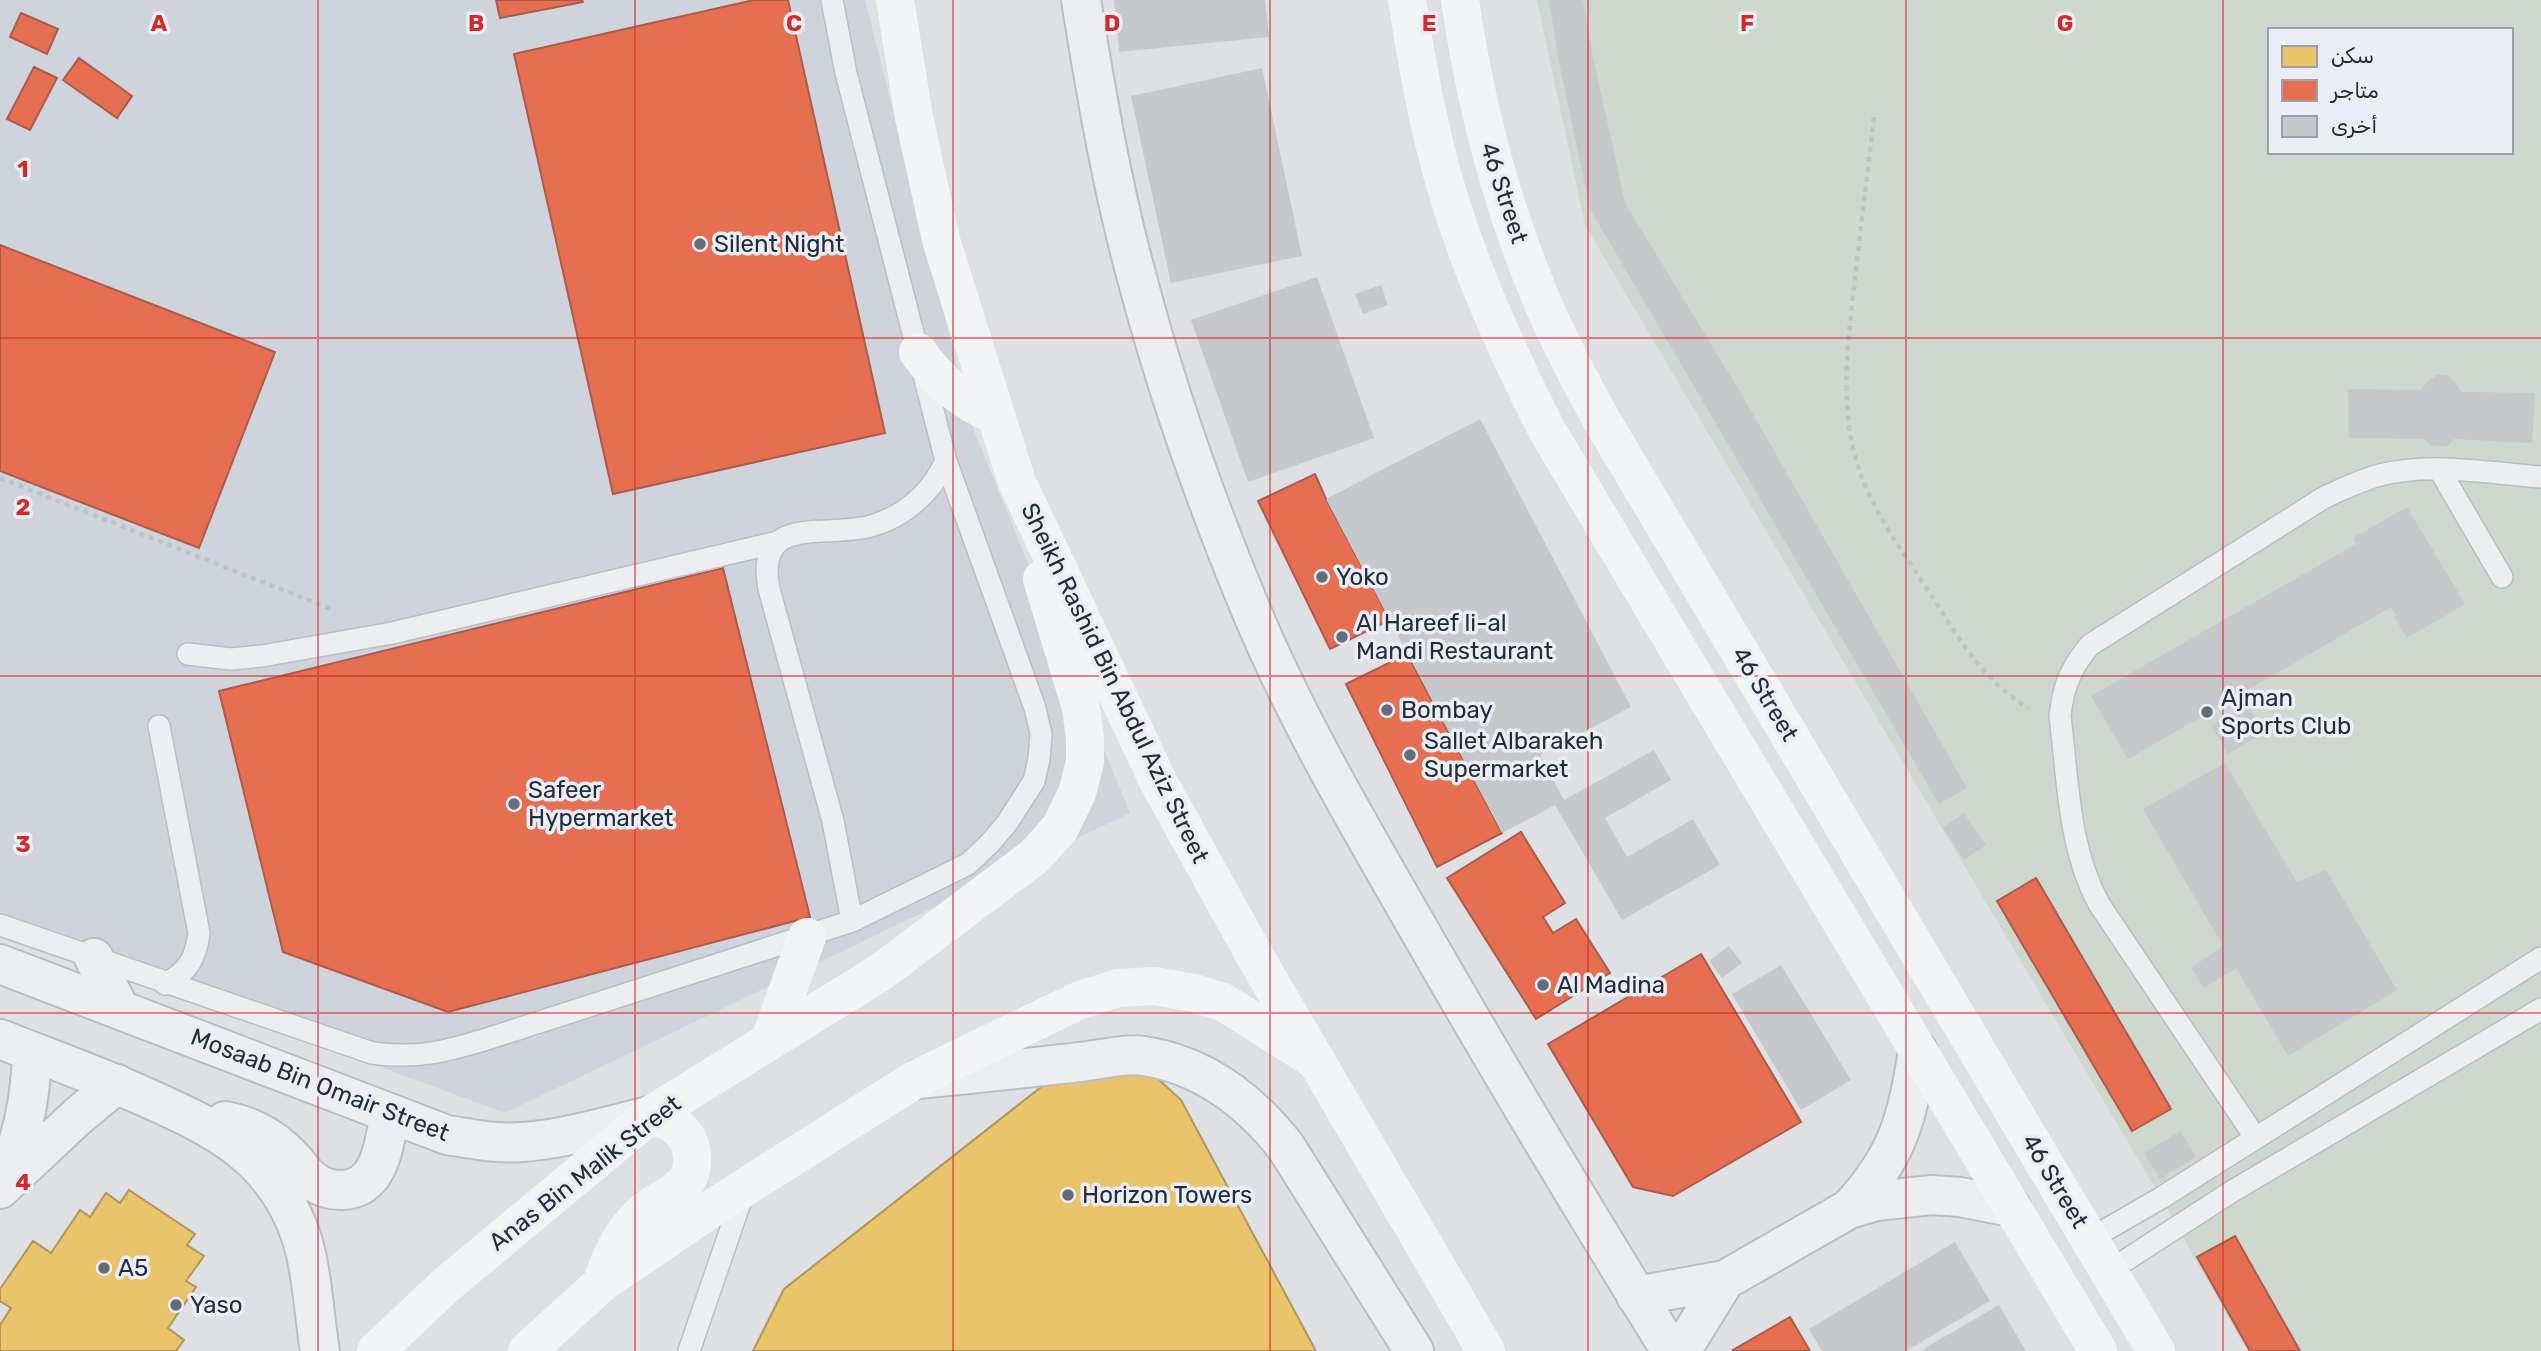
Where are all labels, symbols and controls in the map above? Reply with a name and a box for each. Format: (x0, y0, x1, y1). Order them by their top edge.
text: A (151, 9, 168, 37)
text: B (468, 9, 484, 37)
text: C (786, 9, 802, 37)
text: D (1104, 9, 1120, 37)
text: E (1422, 9, 1436, 37)
text: F (1740, 9, 1754, 37)
text: G (2057, 9, 2073, 37)
legend (2268, 28, 2513, 154)
text: سكن (2331, 43, 2374, 68)
text: متاجر (2329, 78, 2379, 103)
text: أخرى (2331, 113, 2377, 138)
street label: 46 Street (1475, 139, 1533, 247)
text: 1 (17, 155, 29, 183)
place label: Silent Night (714, 230, 844, 258)
marker: Silent Night (692, 236, 708, 252)
text: 2 (16, 493, 30, 521)
street label: Sheikh Rashid Bin Abdul Aziz Street (1015, 499, 1215, 867)
place label: Yoko (1336, 563, 1389, 591)
marker: Yoko (1314, 569, 1330, 585)
place label: Al Hareef li-al Mandi Restaurant (1356, 609, 1553, 665)
marker: Al Hareef li-al Mandi Restaurant (1334, 629, 1350, 645)
street label: 46 Street (1726, 642, 1804, 746)
place label: Ajman Sports Club (2221, 684, 2351, 740)
place label: Bombay (1401, 696, 1493, 724)
marker: Bombay (1379, 702, 1395, 718)
marker: Ajman Sports Club (2199, 704, 2215, 720)
place label: Sallet Albarakeh Supermarket (1424, 727, 1603, 783)
marker: Sallet Albarakeh Supermarket (1402, 747, 1418, 763)
place label: Safeer Hypermarket (528, 776, 674, 832)
marker: Safeer Hypermarket (506, 796, 522, 812)
text: 3 (15, 830, 31, 858)
place label: Al Madina (1557, 971, 1665, 999)
marker: Al Madina (1535, 977, 1551, 993)
street label: Mosaab Bin Omair Street (187, 1023, 453, 1147)
street label: Anas Bin Malik Street (484, 1089, 686, 1257)
street label: 46 Street (2016, 1129, 2094, 1233)
text: 4 (15, 1168, 31, 1196)
place label: Horizon Towers (1082, 1181, 1252, 1209)
marker: Horizon Towers (1060, 1187, 1076, 1203)
place label: A5 (118, 1254, 148, 1282)
marker: A5 (96, 1260, 112, 1276)
place label: Yaso (190, 1291, 242, 1319)
marker: Yaso (168, 1297, 184, 1313)

